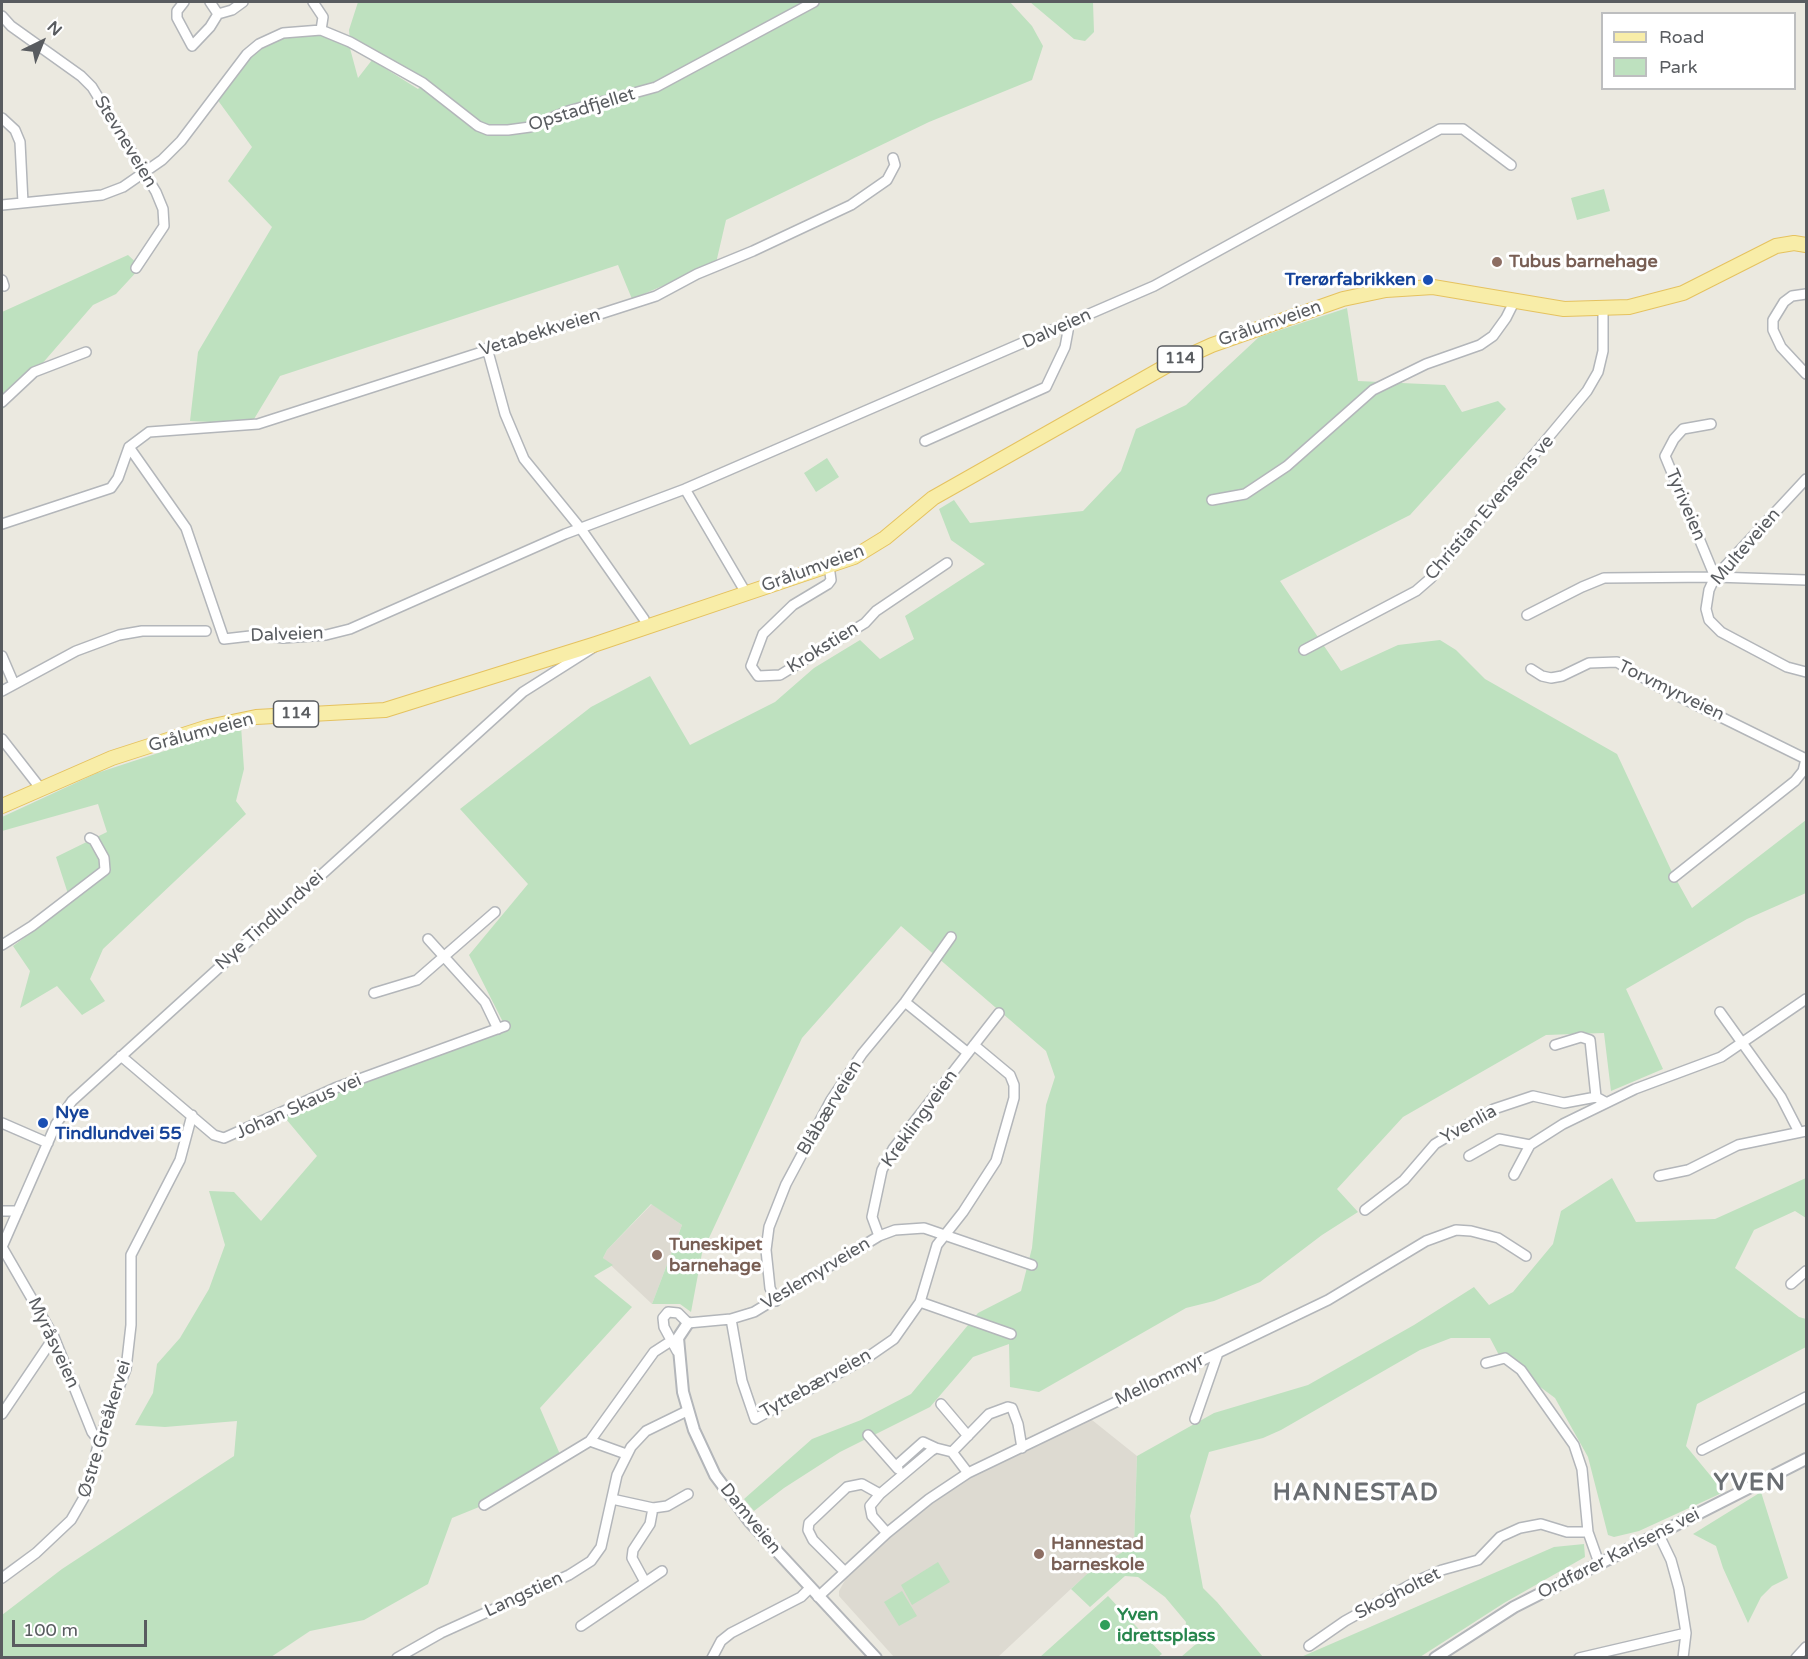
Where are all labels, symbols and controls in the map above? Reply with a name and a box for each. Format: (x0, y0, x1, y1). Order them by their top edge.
north arrow (12, 12, 72, 72)
legend (1601, 12, 1796, 90)
text: N (43, 17, 66, 41)
text: Road (1659, 26, 1704, 48)
text: Park (1659, 56, 1697, 78)
street label: Opstadfjellet (526, 84, 638, 136)
street label: Stevneveien (89, 92, 161, 192)
place label: Tubus barnehage (1509, 251, 1658, 273)
marker: Tubus barnehage (1490, 255, 1504, 269)
place label: Trerørfabrikken (1285, 269, 1416, 291)
marker: Trerørfabrikken (1421, 273, 1435, 287)
street label: Grålumveien (1216, 296, 1324, 352)
street label: Vetabekkveien (477, 304, 603, 362)
street label: Dalveien (1019, 304, 1095, 354)
road number: 114 (1158, 346, 1202, 372)
street label: Christian Evensens ve (1421, 431, 1559, 585)
street label: Tyriveien (1660, 466, 1710, 544)
street label: Multeveien (1707, 504, 1785, 590)
street label: Grålumveien (759, 540, 867, 598)
street label: Krokstien (783, 618, 863, 678)
street label: Dalveien (250, 623, 324, 647)
street label: Torvmyrveien (1614, 656, 1728, 726)
road number: 114 (274, 701, 318, 727)
street label: Grålumveien (146, 709, 256, 757)
street label: Nye Tindlundvei (211, 867, 329, 975)
street label: Blåbærveien (793, 1057, 867, 1159)
street label: Kreklingveien (877, 1066, 963, 1172)
street label: Johan Skaus vei (233, 1070, 365, 1144)
street label: Yvenlia (1437, 1101, 1501, 1149)
place label: Nye Tindlundvei 55 (55, 1102, 182, 1144)
marker: Nye Tindlundvei 55 (36, 1116, 50, 1130)
street label: Veslemyrveien (758, 1233, 874, 1315)
place label: Tuneskipet barnehage (669, 1234, 762, 1276)
marker: Tuneskipet barnehage (650, 1248, 664, 1262)
street label: Myråsveien (23, 1294, 83, 1392)
street label: Tyttebærveien (757, 1345, 875, 1423)
street label: Mellommyr (1112, 1349, 1208, 1411)
street label: Østre Greåkervei (74, 1358, 136, 1500)
district label: YVEN (1714, 1470, 1786, 1498)
street label: Damveien (715, 1479, 785, 1559)
district label: HANNESTAD (1273, 1480, 1439, 1508)
street label: Ordfører Karlsens vei (1534, 1504, 1704, 1604)
place label: Hannestad barneskole (1051, 1533, 1144, 1576)
marker: Hannestad barneskole (1032, 1547, 1046, 1561)
street label: Skogholtet (1352, 1563, 1444, 1625)
street label: Langstien (481, 1567, 567, 1623)
place label: Yven idrettsplass (1117, 1604, 1215, 1646)
scale bar (15, 1608, 150, 1646)
marker: Yven idrettsplass (1098, 1618, 1112, 1632)
text: 100 m (23, 1619, 78, 1641)

